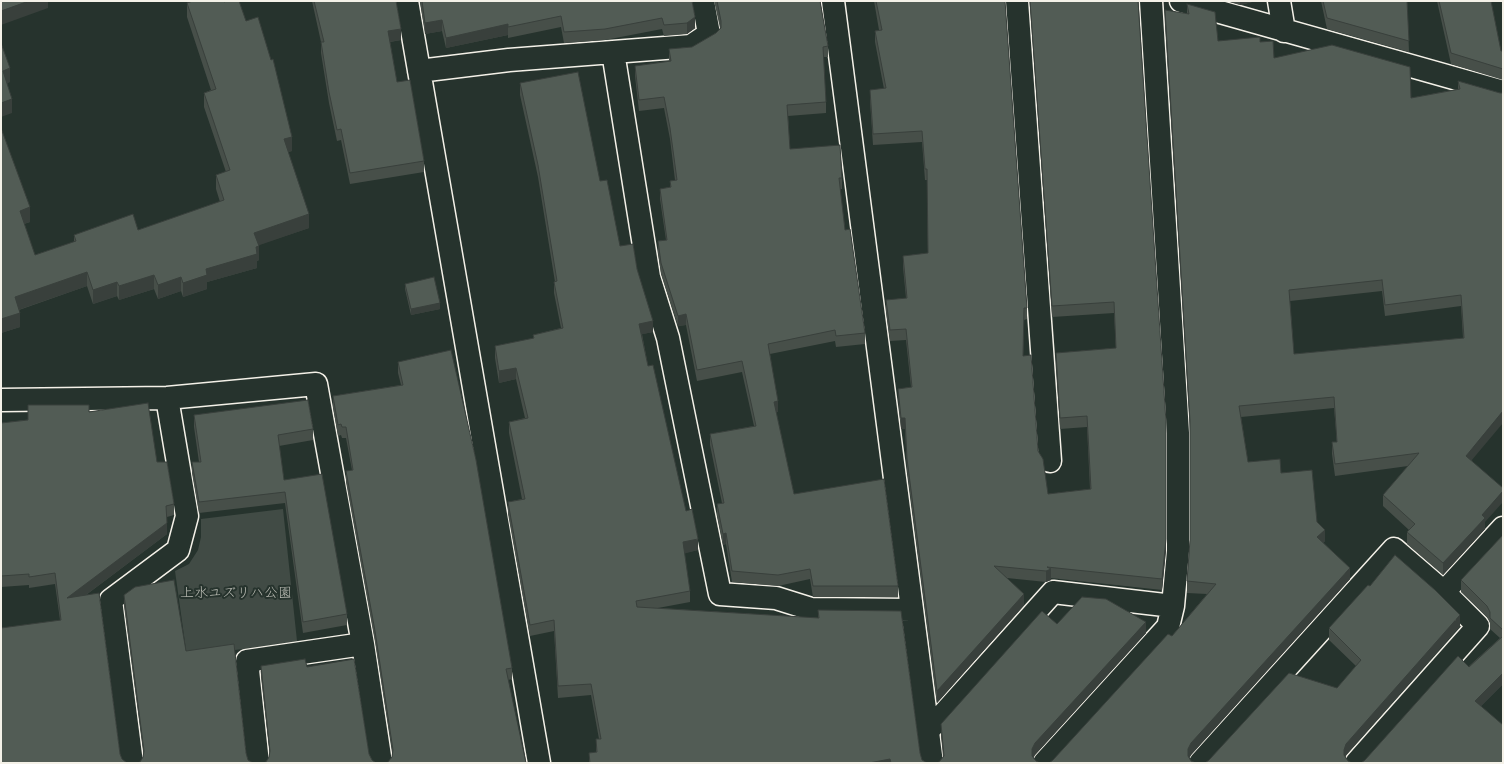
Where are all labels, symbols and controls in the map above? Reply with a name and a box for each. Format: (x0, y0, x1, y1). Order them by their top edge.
park label: 上水ユズリハ公園 (180, 586, 292, 602)

